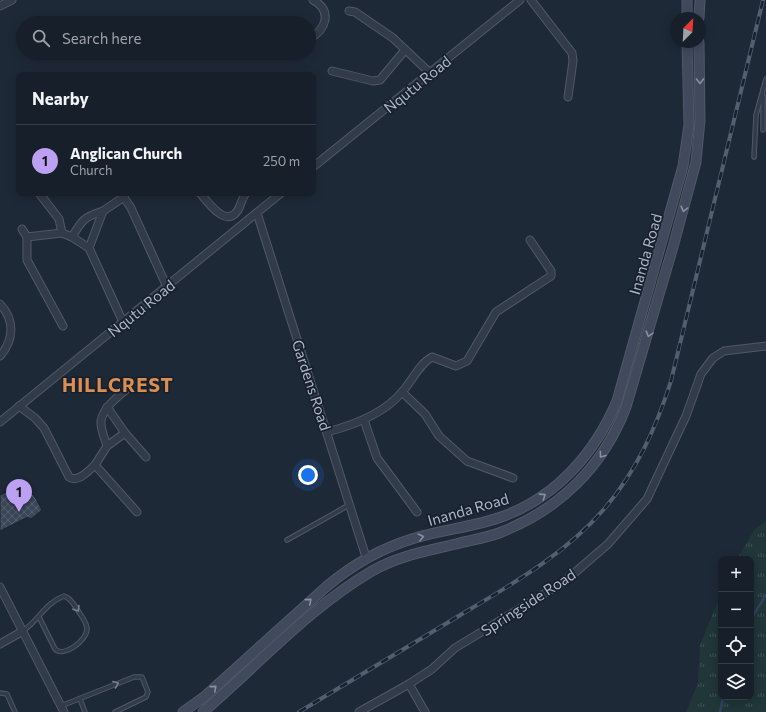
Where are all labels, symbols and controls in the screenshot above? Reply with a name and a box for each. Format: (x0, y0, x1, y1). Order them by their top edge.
north arrow (670, 12, 706, 48)
search box (16, 16, 316, 60)
icon: search (30, 27, 52, 49)
text: Search here (62, 29, 141, 47)
street label: Nqutu Road (380, 52, 454, 116)
one-way arrow (696, 78, 704, 84)
text: Nearby (32, 88, 89, 109)
text: Anglican Church (70, 144, 182, 162)
text: 1 (42, 153, 48, 169)
text: 250 m (263, 153, 300, 169)
text: Church (70, 162, 112, 178)
one-way arrow (680, 205, 689, 212)
street label: Inanda Road (625, 211, 665, 297)
street label: Nqutu Road (104, 276, 178, 340)
one-way arrow (645, 331, 654, 338)
street label: Gardens Road (289, 337, 335, 433)
district label: HILLCREST (62, 373, 174, 396)
one-way arrow (599, 451, 607, 458)
your location (298, 465, 318, 485)
pin: 1 (6, 479, 32, 512)
street label: Inanda Road (425, 489, 511, 529)
one-way arrow (539, 493, 546, 500)
one-way arrow (417, 533, 424, 541)
map controls (718, 556, 754, 700)
button: + (718, 556, 754, 592)
street label: Springside Road (477, 565, 579, 639)
button: − (718, 592, 754, 628)
one-way arrow (305, 598, 312, 605)
one-way arrow (72, 605, 80, 612)
button: locate (718, 628, 754, 664)
button: layers (718, 664, 754, 700)
one-way arrow (111, 681, 119, 689)
one-way arrow (209, 686, 216, 693)

